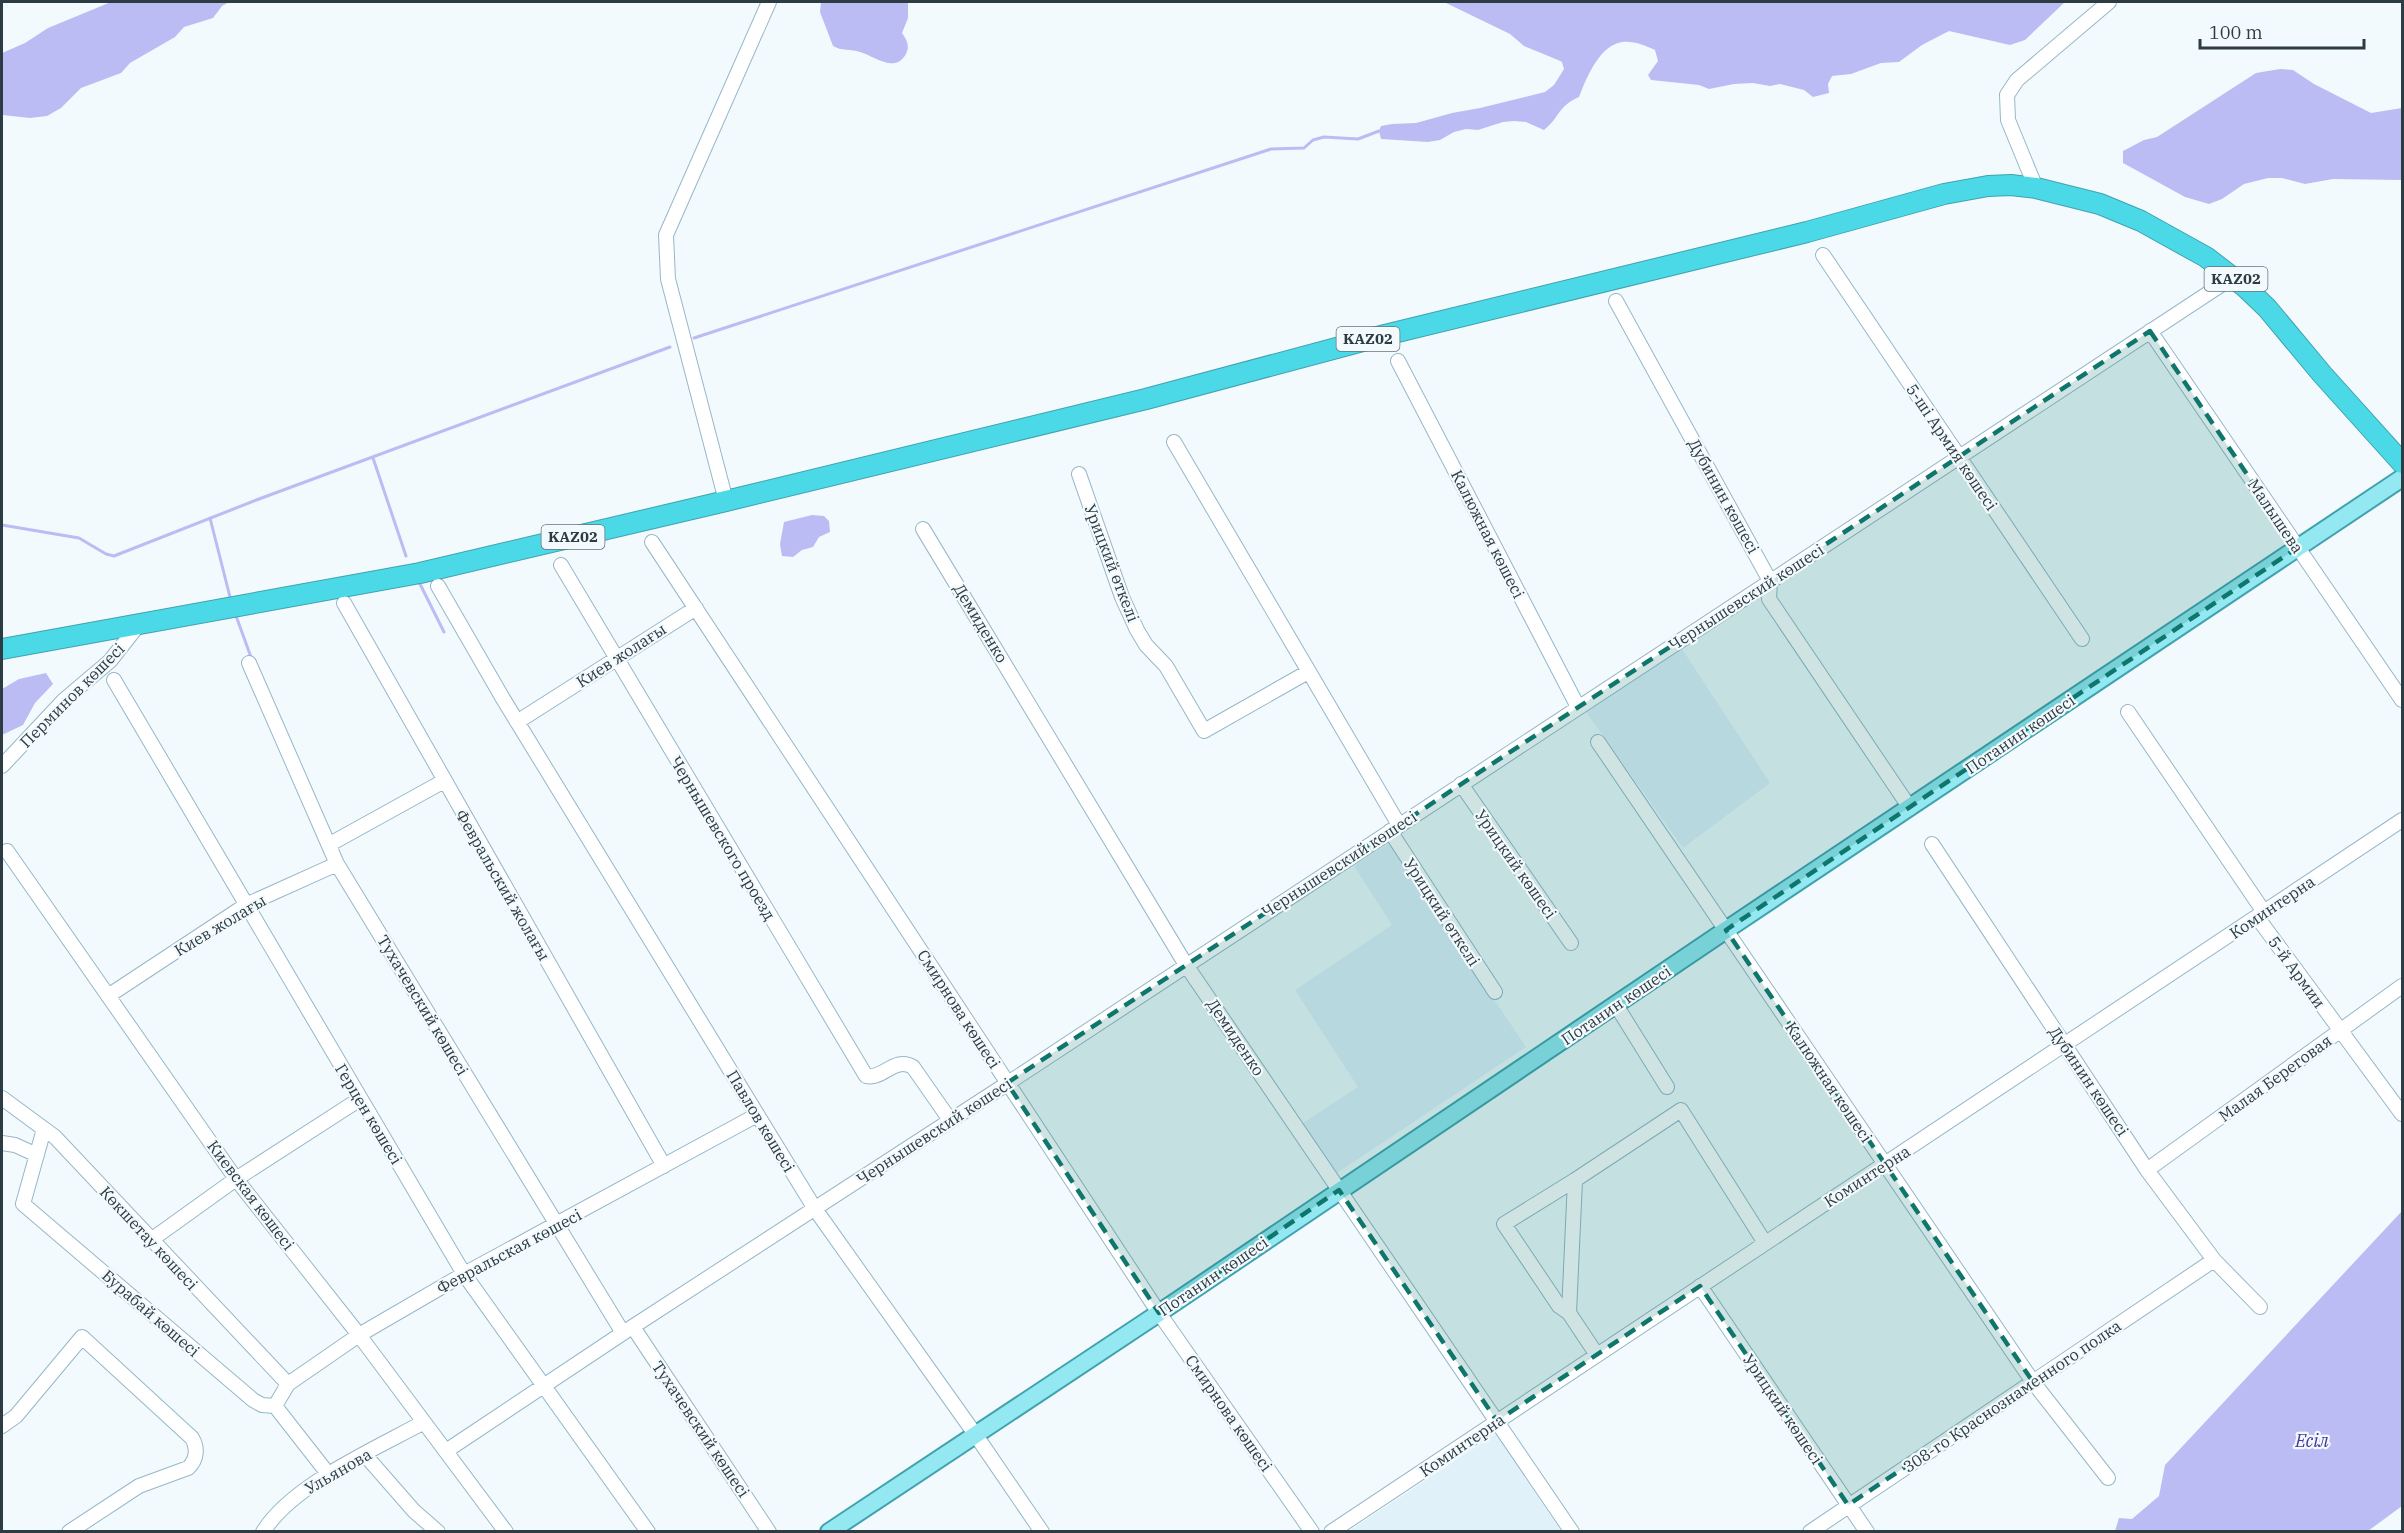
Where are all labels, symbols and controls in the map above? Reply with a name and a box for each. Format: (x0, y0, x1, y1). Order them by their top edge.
scale bar (2200, 12, 2364, 50)
text: 100 m (2209, 21, 2263, 44)
road number: KAZ02 (2204, 267, 2268, 291)
road number: KAZ02 (1336, 327, 1400, 351)
street label: 5-ші Армия көшесі (1902, 380, 2002, 514)
street label: Дубинин көшесі (1684, 435, 1764, 557)
street label: Калюжная көшесі (1447, 467, 1529, 601)
street label: Малышева (2244, 475, 2308, 557)
street label: Урицкий өткелі (1080, 501, 1144, 625)
road number: KAZ02 (542, 525, 604, 549)
street label: Чернышевский көшесі (1665, 539, 1827, 655)
street label: Демиденко (950, 580, 1012, 666)
street label: Киев жолағы (572, 618, 670, 692)
street label: Перминов көшесі (15, 638, 129, 752)
street label: Потанин көшесі (1961, 690, 2079, 778)
street label: Чернышевского проезд (666, 752, 780, 924)
street label: Февральский жолағы (452, 806, 555, 964)
street label: Чернышевский көшесі (1258, 806, 1420, 922)
street label: Урицкий көшесі (1471, 806, 1561, 922)
street label: Урицкий өткелі (1400, 854, 1484, 970)
street label: Коминтерна (2225, 871, 2319, 943)
street label: Киев жолағы (171, 890, 270, 960)
street label: Тухачевский көшесі (373, 931, 473, 1079)
street label: 5-й Армии (2264, 932, 2330, 1012)
street label: Смирнова көшесі (913, 946, 1005, 1072)
street label: Потанин көшесі (1557, 961, 1675, 1049)
street label: Демиденко (1203, 995, 1269, 1079)
street label: Калюжная көшесі (1781, 1018, 1877, 1146)
street label: Дубинин көшесі (2045, 1022, 2133, 1140)
street label: Малая Береговая (2214, 1030, 2336, 1126)
street label: Герцен көшесі (331, 1060, 407, 1168)
street label: Павлов көшесі (723, 1066, 799, 1176)
street label: Чернышевский көшесі (853, 1073, 1015, 1189)
street label: Киевская көшесі (203, 1136, 299, 1254)
street label: Коминтерна (1820, 1141, 1914, 1211)
street label: Көкшетау көшесі (96, 1182, 202, 1294)
street label: Февральская көшесі (433, 1204, 585, 1298)
street label: Потанин көшесі (1154, 1232, 1272, 1320)
street label: Бурабай көшесі (98, 1265, 204, 1361)
street label: 308-го Краснознаменного полка (1899, 1315, 2125, 1477)
street label: Урицкий көшесі (1739, 1350, 1827, 1468)
street label: Смирнова көшесі (1181, 1351, 1277, 1475)
street label: Тухачевский көшесі (648, 1357, 754, 1501)
street label: Коминтерна (1415, 1409, 1509, 1481)
water label: Есіл (2294, 1429, 2330, 1452)
street label: Ульянова (301, 1444, 375, 1498)

